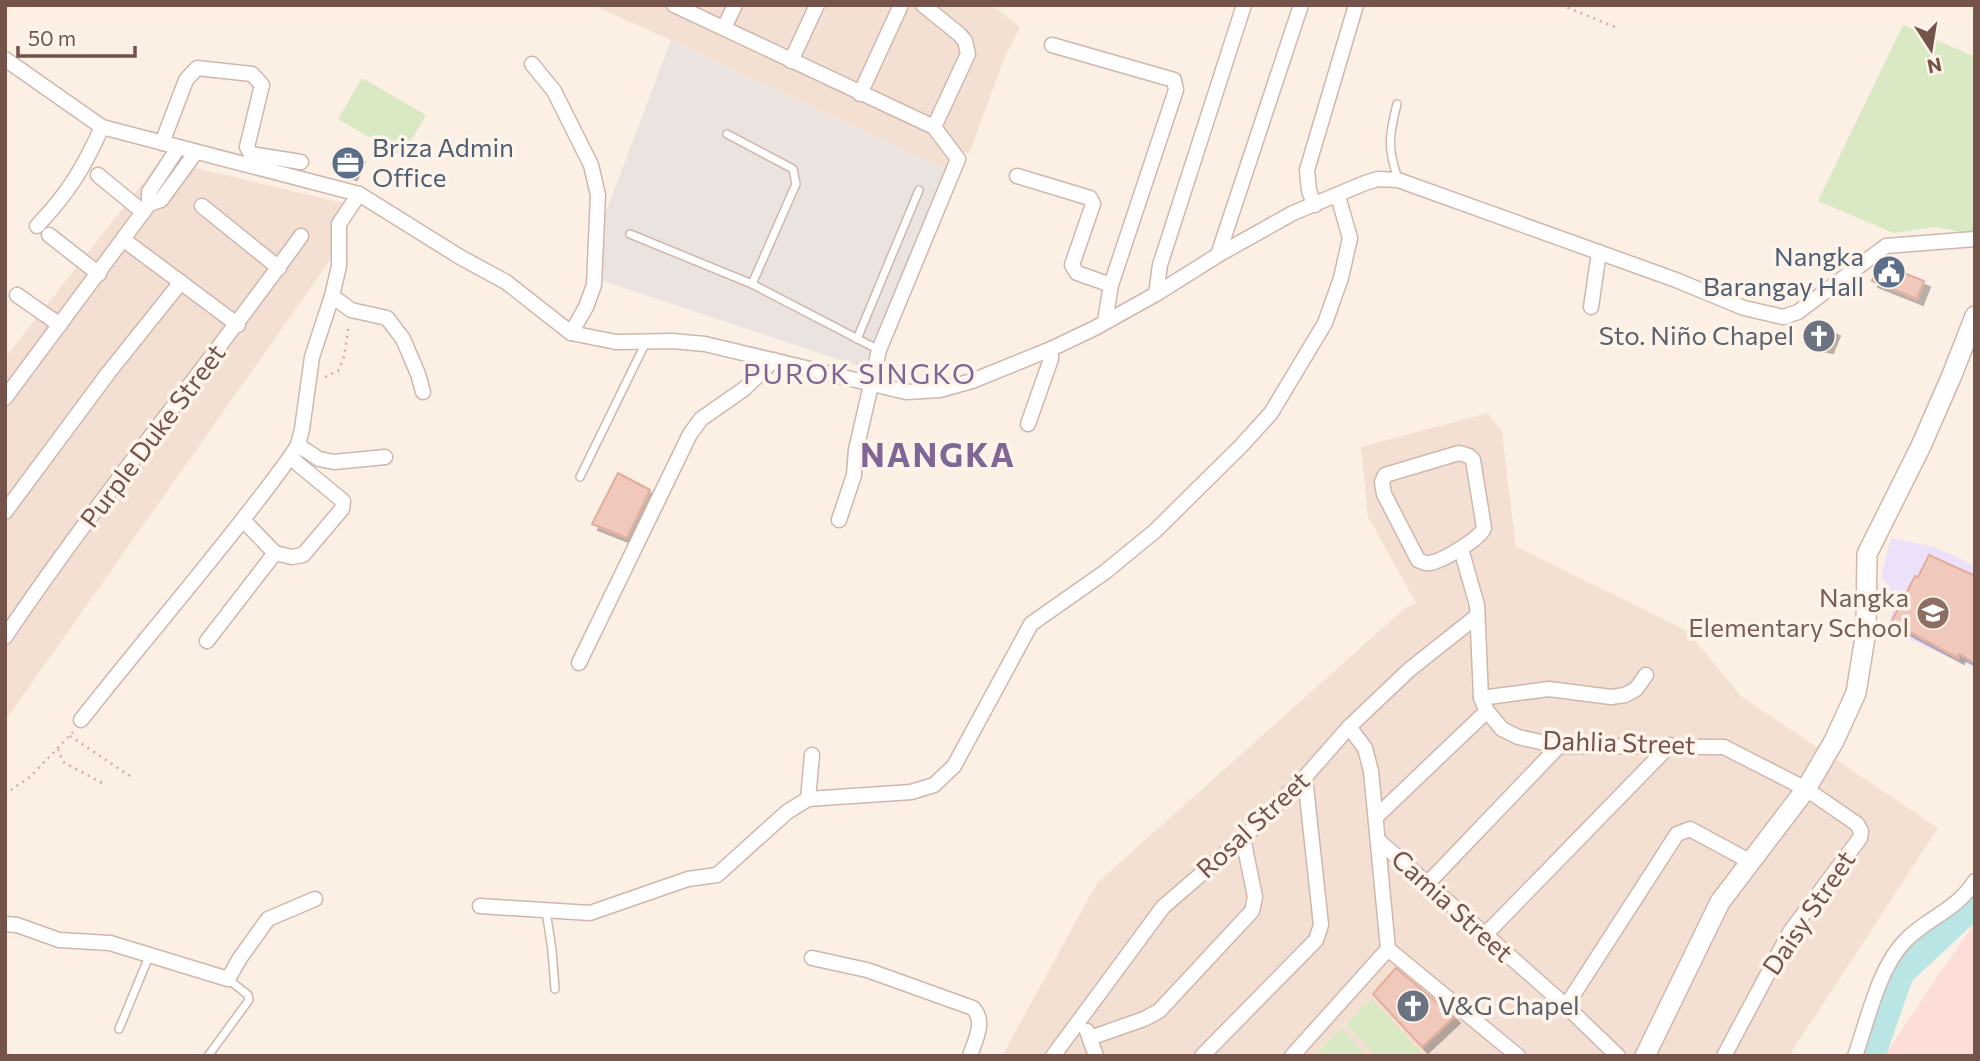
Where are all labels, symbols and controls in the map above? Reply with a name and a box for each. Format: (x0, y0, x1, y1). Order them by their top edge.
scale bar (18, 14, 135, 58)
north arrow (1896, 14, 1966, 84)
text: 50 m (28, 25, 76, 50)
text: N (1925, 53, 1944, 79)
place label: Briza Admin Office (372, 131, 514, 192)
office icon: Briza Admin Office (329, 144, 367, 182)
place label: Nangka Barangay Hall (1703, 240, 1864, 301)
public building icon: Nangka Barangay Hall (1870, 253, 1908, 291)
church icon: Sto. Niño Chapel (1800, 317, 1838, 355)
place label: Sto. Niño Chapel (1599, 319, 1794, 350)
street label: Purple Duke Street (73, 337, 231, 533)
district label: PUROK SINGKO (743, 356, 977, 390)
district label: NANGKA (860, 433, 1016, 474)
place label: Nangka Elementary School (1688, 581, 1909, 642)
school or university icon: Nangka Elementary School (1914, 594, 1952, 632)
street label: Dahlia Street (1542, 723, 1696, 760)
street label: Rosal Street (1189, 764, 1315, 884)
street label: Camia Street (1386, 842, 1520, 968)
street label: Daisy Street (1755, 844, 1861, 980)
church icon: V&G Chapel (1394, 987, 1432, 1025)
place label: V&G Chapel (1438, 989, 1580, 1020)

